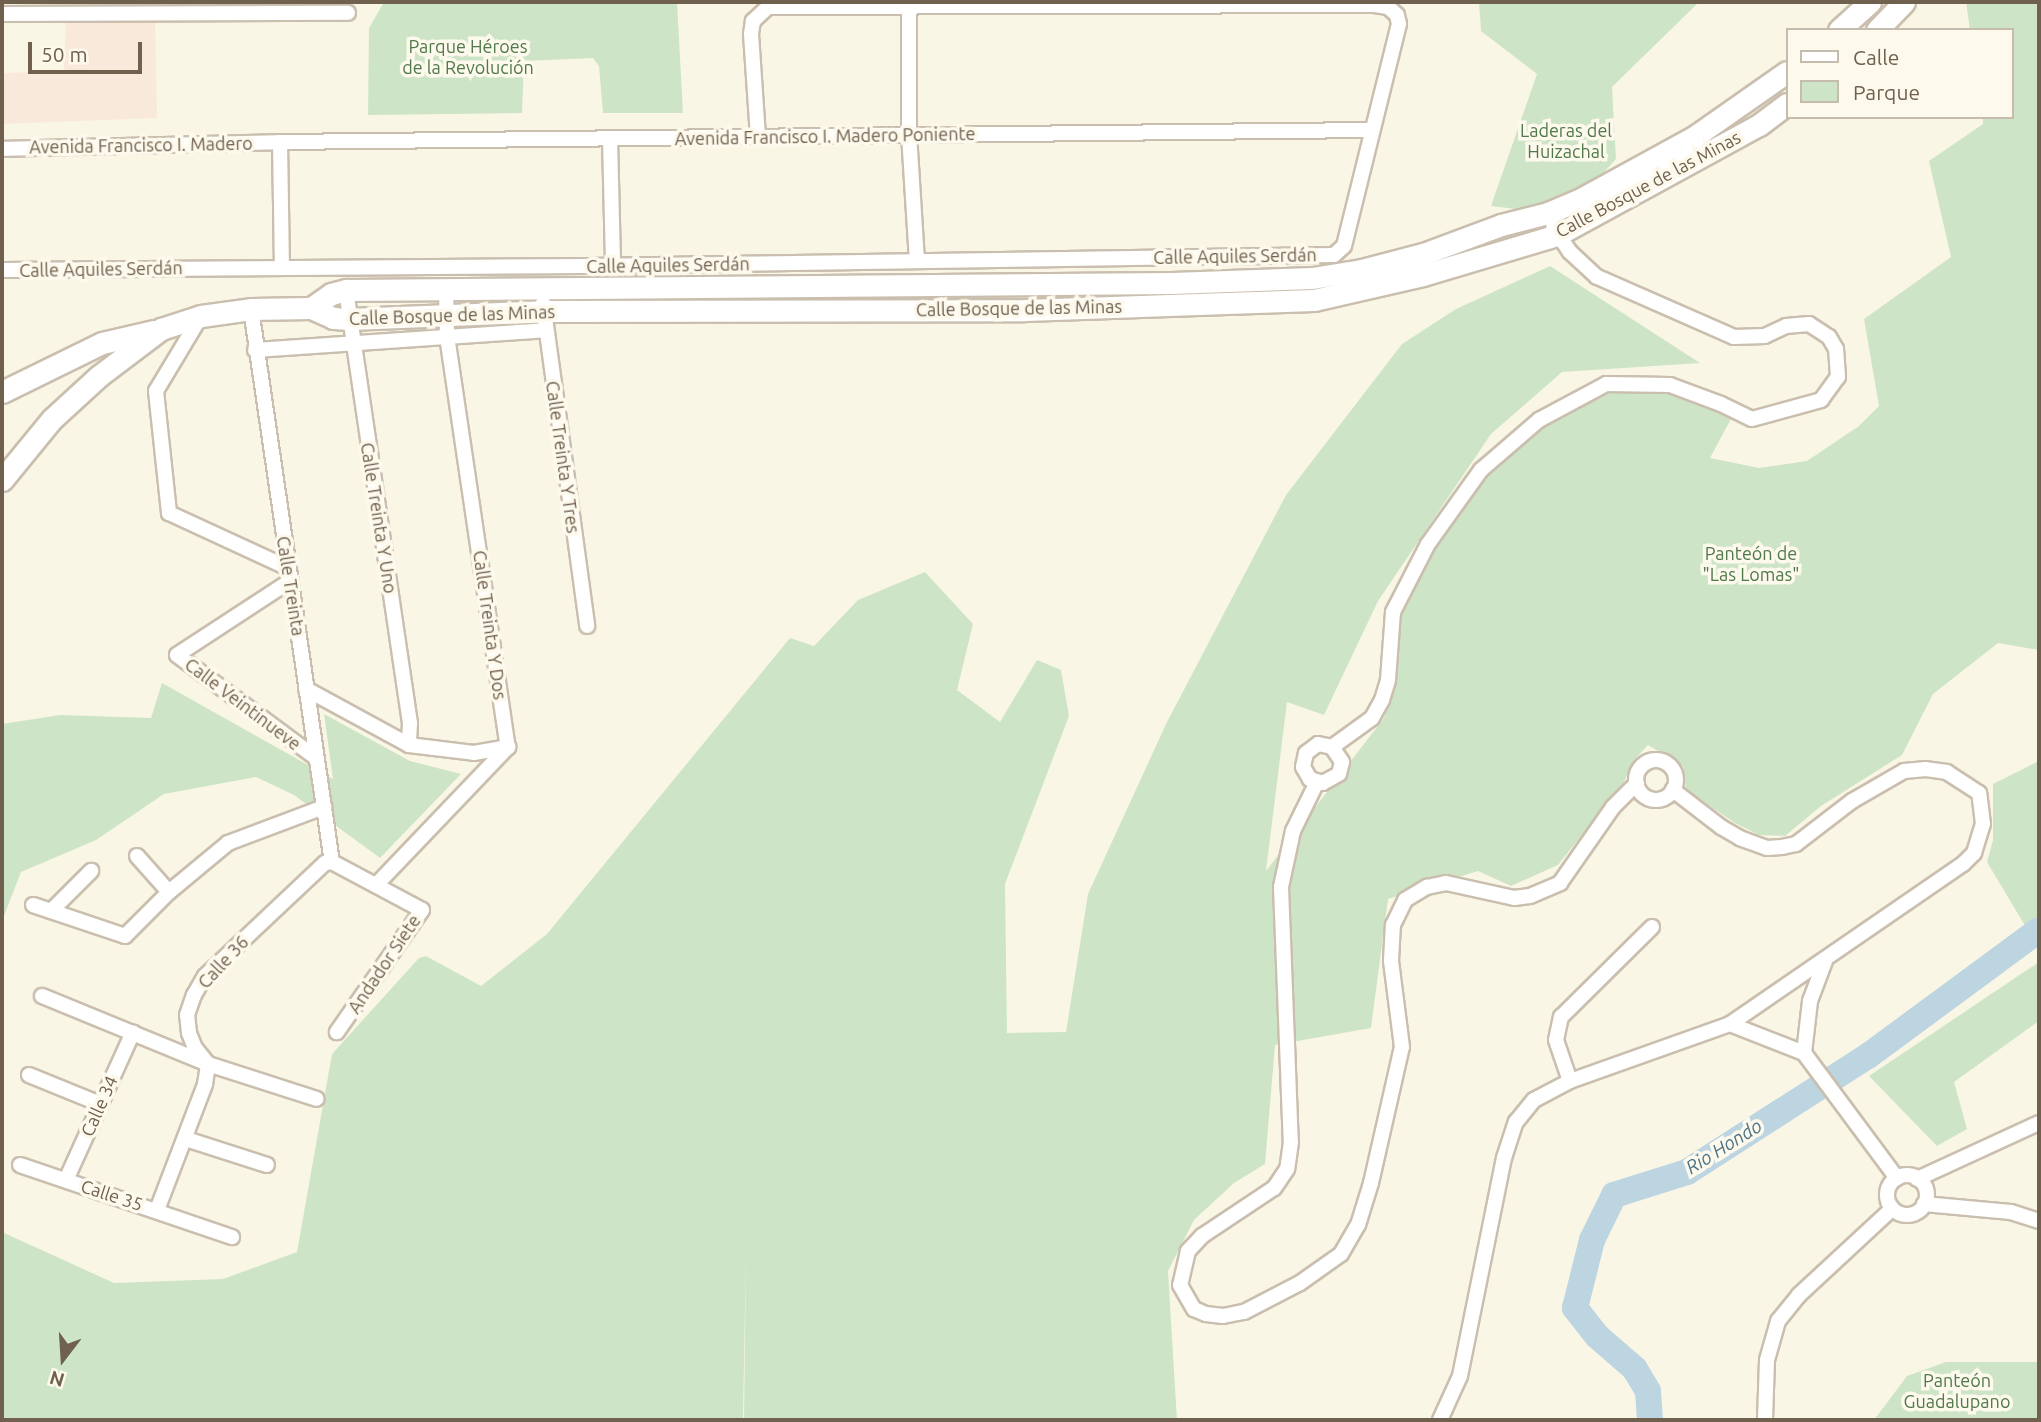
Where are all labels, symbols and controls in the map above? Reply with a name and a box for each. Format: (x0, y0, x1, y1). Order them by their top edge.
scale bar (32, 28, 145, 72)
legend (1786, 28, 2013, 119)
park label: Parque Héroes de la Revolución (402, 36, 534, 78)
text: 50 m (41, 42, 88, 66)
text: Calle (1853, 45, 1899, 69)
text: Parque (1853, 80, 1920, 104)
park label: Laderas del Huizachal (1520, 120, 1612, 162)
street label: Avenida Francisco I. Madero Poniente (675, 123, 975, 149)
street label: Calle Bosque de las Minas (1552, 126, 1744, 242)
street label: Avenida Francisco I. Madero (29, 132, 253, 158)
street label: Calle Aquiles Serdán (1153, 244, 1317, 268)
street label: Calle Aquiles Serdán (586, 253, 750, 277)
street label: Calle Aquiles Serdán (19, 257, 183, 281)
street label: Calle Bosque de las Minas (916, 295, 1122, 321)
street label: Calle Bosque de las Minas (349, 301, 555, 329)
street label: Calle Treinta Y Tres (542, 380, 584, 534)
street label: Calle Treinta Y Uno (356, 441, 402, 595)
street label: Calle Treinta (272, 534, 310, 638)
park label: Panteón de "Las Lomas" (1703, 543, 1799, 586)
street label: Calle Treinta Y Dos (469, 549, 511, 701)
street label: Calle Veintinueve (181, 653, 305, 755)
street label: Andador Siete (343, 911, 425, 1017)
street label: Calle 36 (193, 931, 253, 993)
street label: Calle 34 (76, 1072, 122, 1140)
water label: Rio Hondo (1682, 1115, 1766, 1179)
street label: Calle 35 (78, 1175, 146, 1215)
north arrow (28, 1324, 98, 1394)
text: N (47, 1366, 67, 1392)
park label: Panteón Guadalupano (1904, 1370, 2010, 1412)

